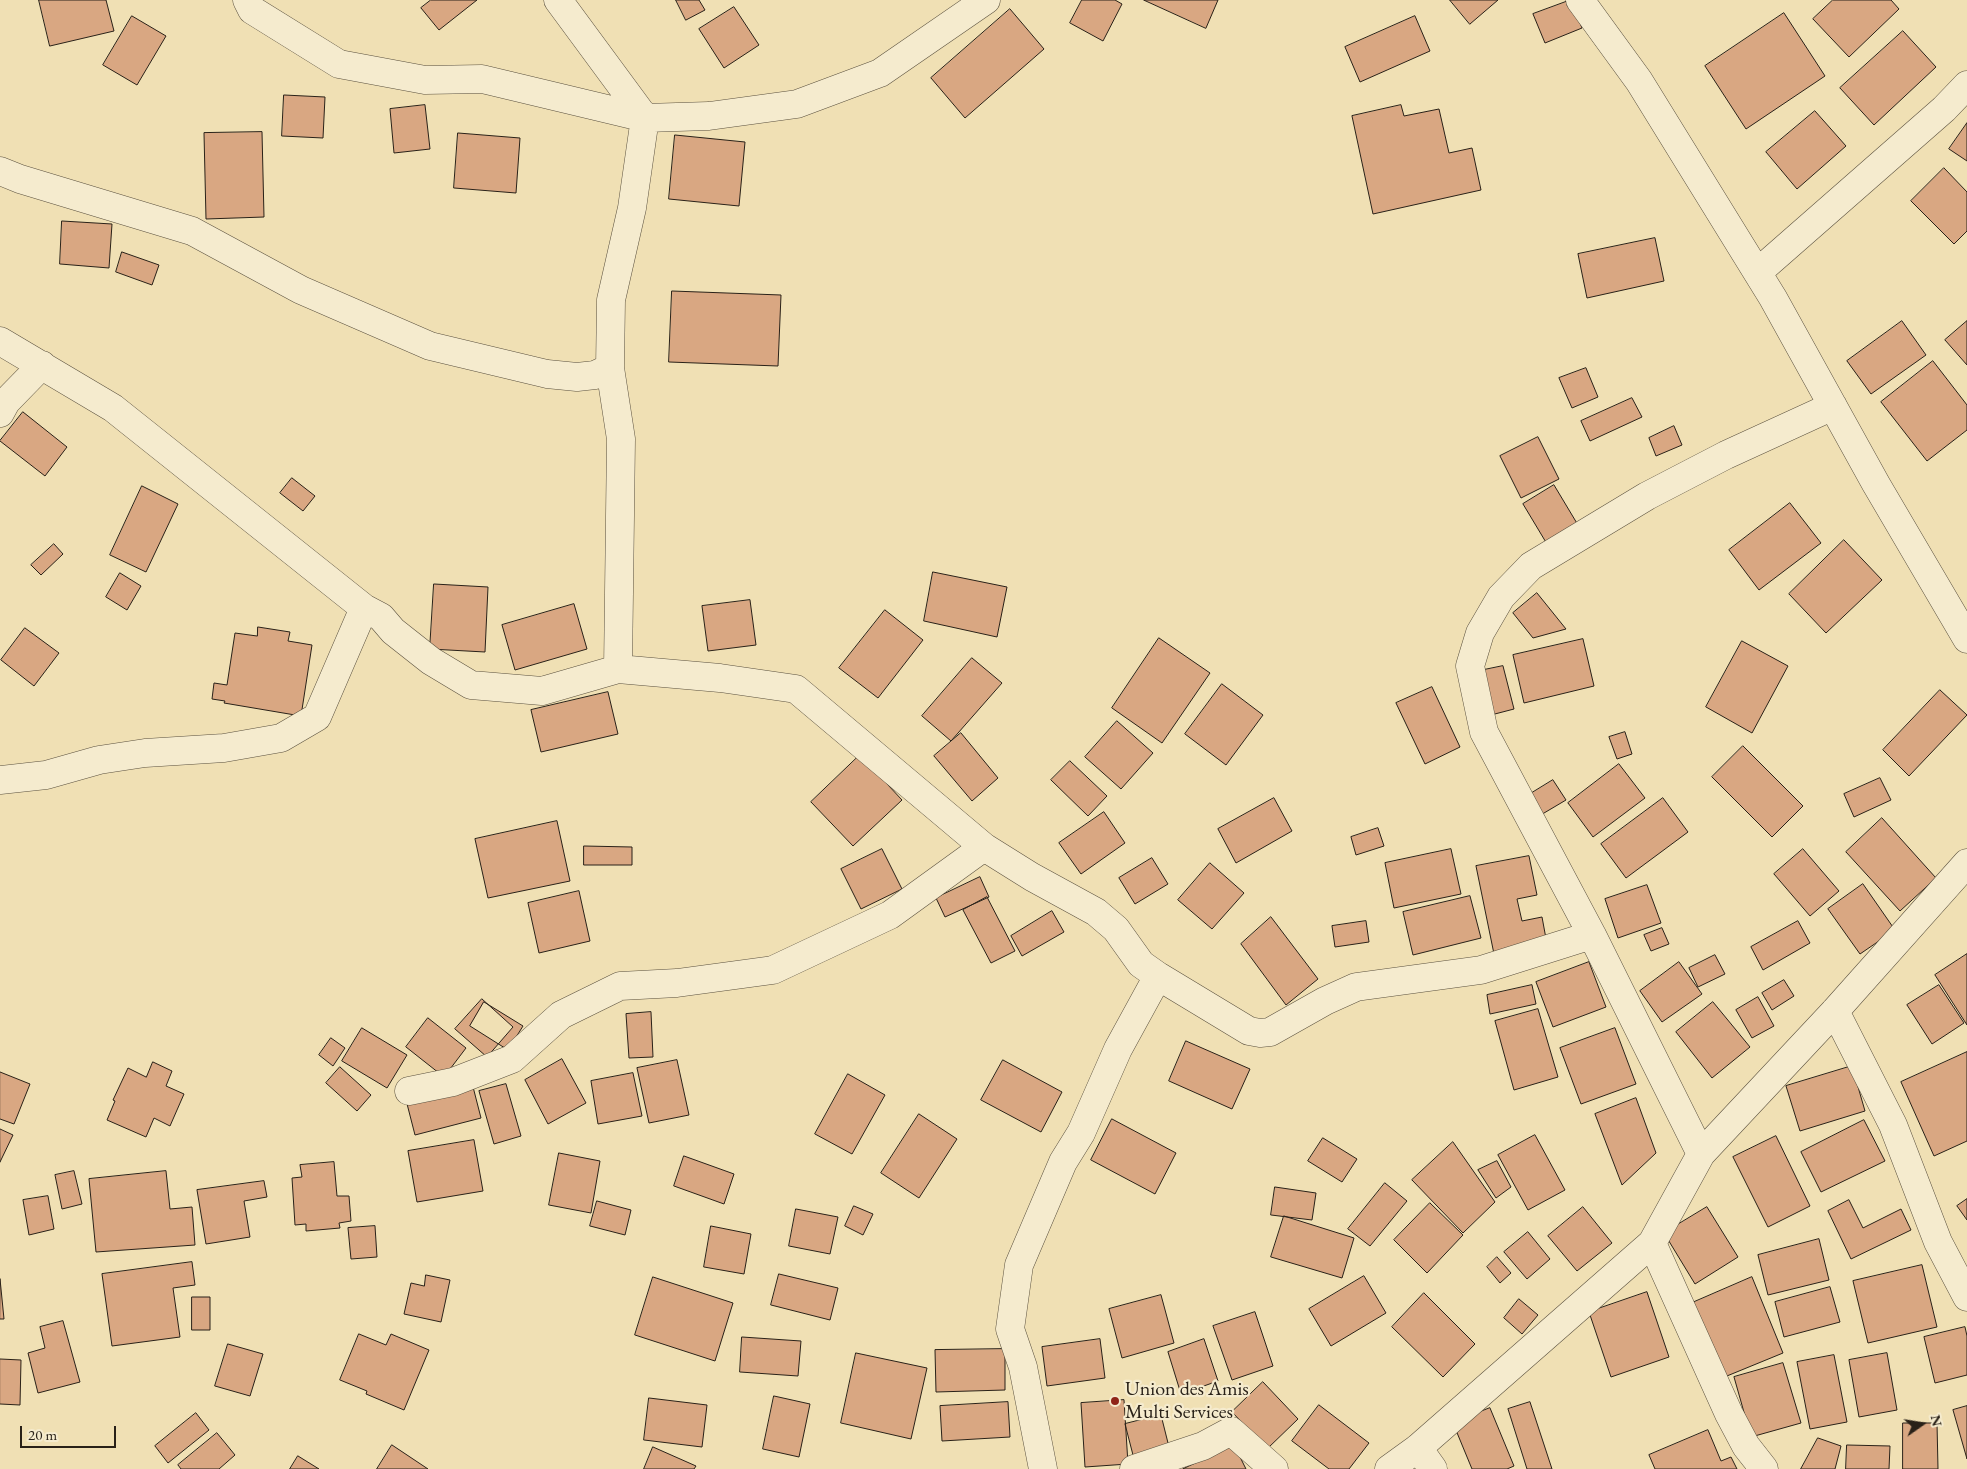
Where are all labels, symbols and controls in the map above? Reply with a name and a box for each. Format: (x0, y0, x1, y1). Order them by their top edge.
place label: Union des Amis Multi Services (1125, 1378, 1249, 1425)
marker: Union des Amis Multi Services (1109, 1395, 1121, 1407)
north arrow (1897, 1399, 1947, 1449)
text: N (1927, 1413, 1947, 1428)
scale bar (22, 1416, 119, 1448)
text: 20 m (28, 1425, 57, 1444)

